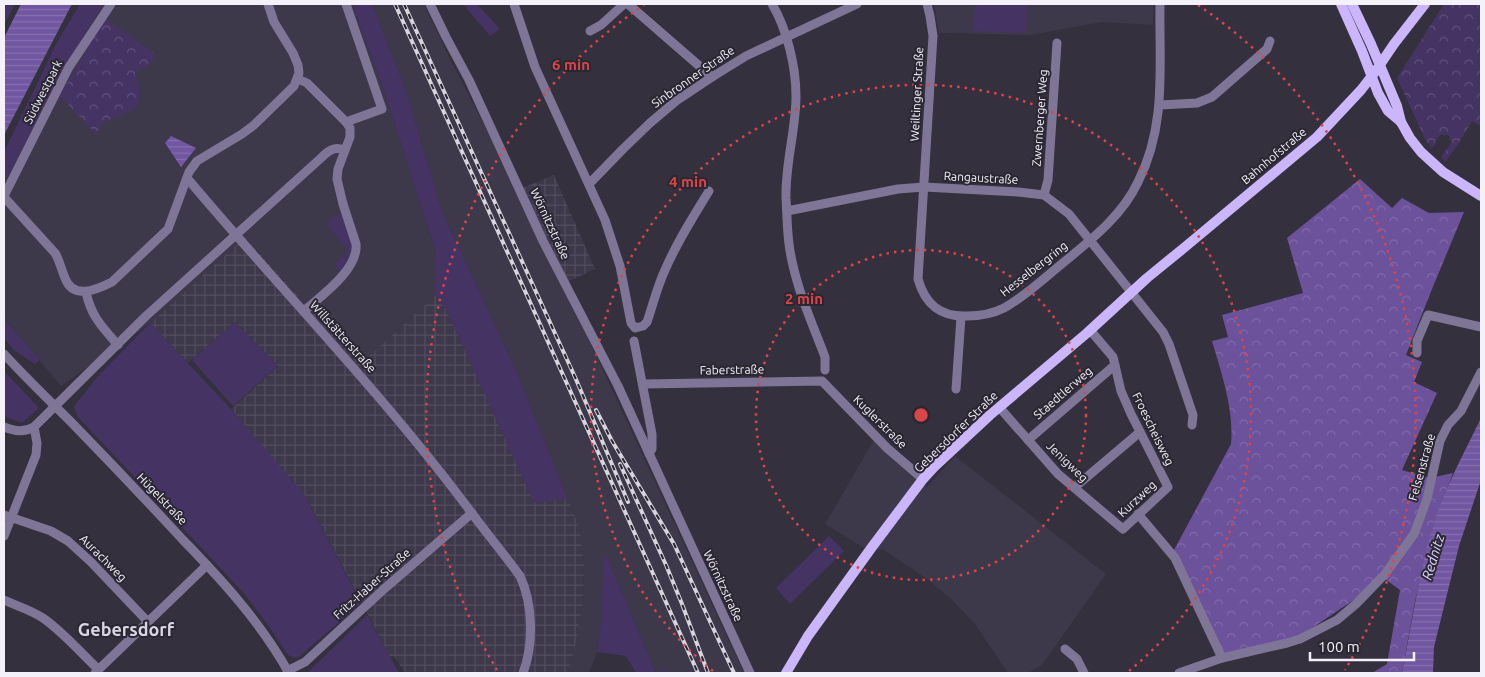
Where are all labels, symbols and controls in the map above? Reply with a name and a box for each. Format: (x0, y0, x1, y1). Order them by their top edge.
street label: Sinbronner Straße (649, 43, 737, 110)
street label: Weiltinger Straße (908, 46, 925, 141)
text: 6 min (552, 56, 590, 73)
street label: Südwestpark (21, 58, 64, 126)
street label: Zwernberger Weg (1030, 69, 1049, 167)
street label: Bahnhofstraße (1239, 125, 1309, 186)
street label: Rangaustraße (943, 169, 1019, 186)
text: 4 min (669, 173, 707, 190)
street label: Wörnitzstraße (528, 186, 573, 261)
street label: Hesselbergring (998, 238, 1070, 299)
text: 2 min (785, 290, 823, 307)
street label: Willstätterstraße (308, 298, 379, 375)
street label: Faberstraße (700, 362, 764, 377)
street label: Staedtlerweg (1031, 364, 1094, 421)
street label: Gebersdorfer Straße (911, 389, 1000, 475)
street label: Froescheisweg (1130, 390, 1177, 467)
street label: Kuglerstraße (851, 392, 910, 451)
centre of rings (912, 406, 930, 424)
street label: Felsenstraße (1406, 432, 1437, 502)
street label: Jenigweg (1044, 439, 1091, 484)
street label: Hügelstraße (135, 470, 190, 527)
street label: Kurzweg (1115, 478, 1158, 519)
street label: Aurachweg (77, 532, 129, 584)
water label: Rednitz (1419, 532, 1448, 582)
street label: Fritz-Haber-Straße (331, 546, 413, 622)
street label: Wörnitzstraße (701, 548, 746, 623)
district label: Gebersdorf (78, 619, 175, 639)
scale bar (1310, 630, 1414, 662)
text: 100 m (1318, 638, 1360, 655)

